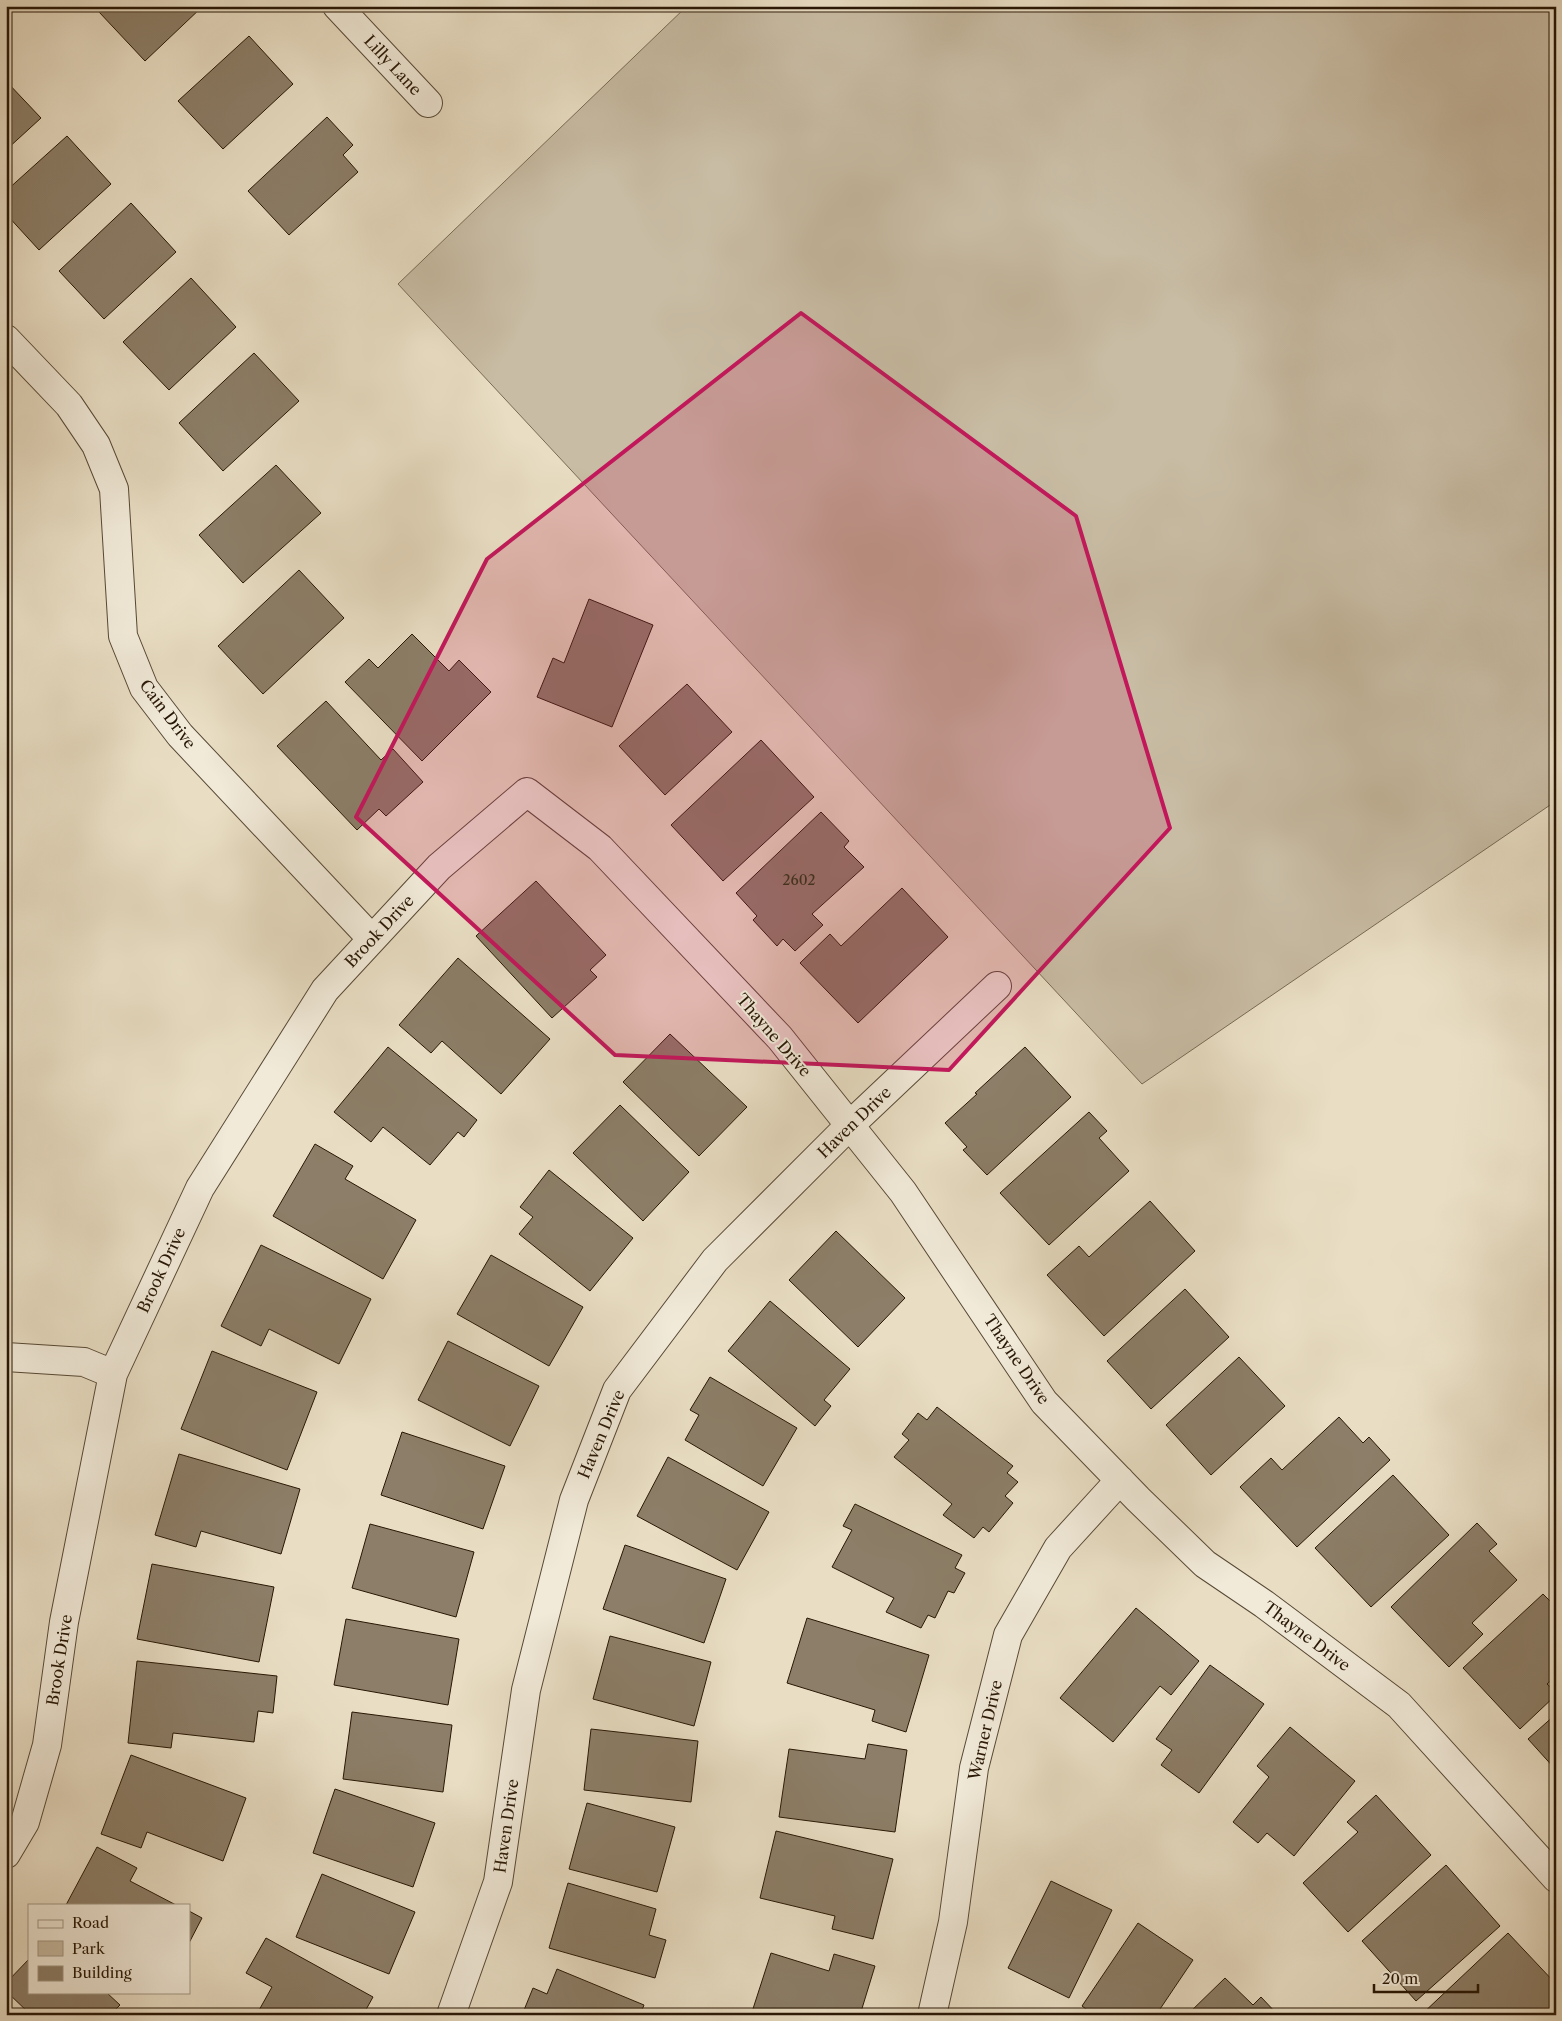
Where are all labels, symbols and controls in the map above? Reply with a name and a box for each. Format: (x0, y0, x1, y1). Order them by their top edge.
street label: Lilly Lane (360, 31, 426, 99)
street label: Cain Drive (135, 675, 201, 753)
house number: 2602 (782, 871, 816, 889)
street label: Brook Drive (340, 890, 418, 971)
street label: Thayne Drive (732, 989, 816, 1081)
street label: Haven Drive (813, 1082, 895, 1162)
street label: Brook Drive (132, 1224, 190, 1316)
street label: Thayne Drive (980, 1310, 1054, 1408)
street label: Haven Drive (573, 1387, 629, 1481)
street label: Thayne Drive (1260, 1597, 1354, 1675)
street label: Brook Drive (42, 1613, 76, 1707)
street label: Warner Drive (964, 1678, 1006, 1783)
street label: Haven Drive (490, 1778, 522, 1874)
legend (28, 1904, 190, 1994)
text: Road (72, 1913, 109, 1932)
text: Park (72, 1939, 106, 1958)
scale bar (1374, 1961, 1478, 1993)
text: Building (72, 1963, 132, 1982)
text: 20 m (1382, 1969, 1418, 1988)

